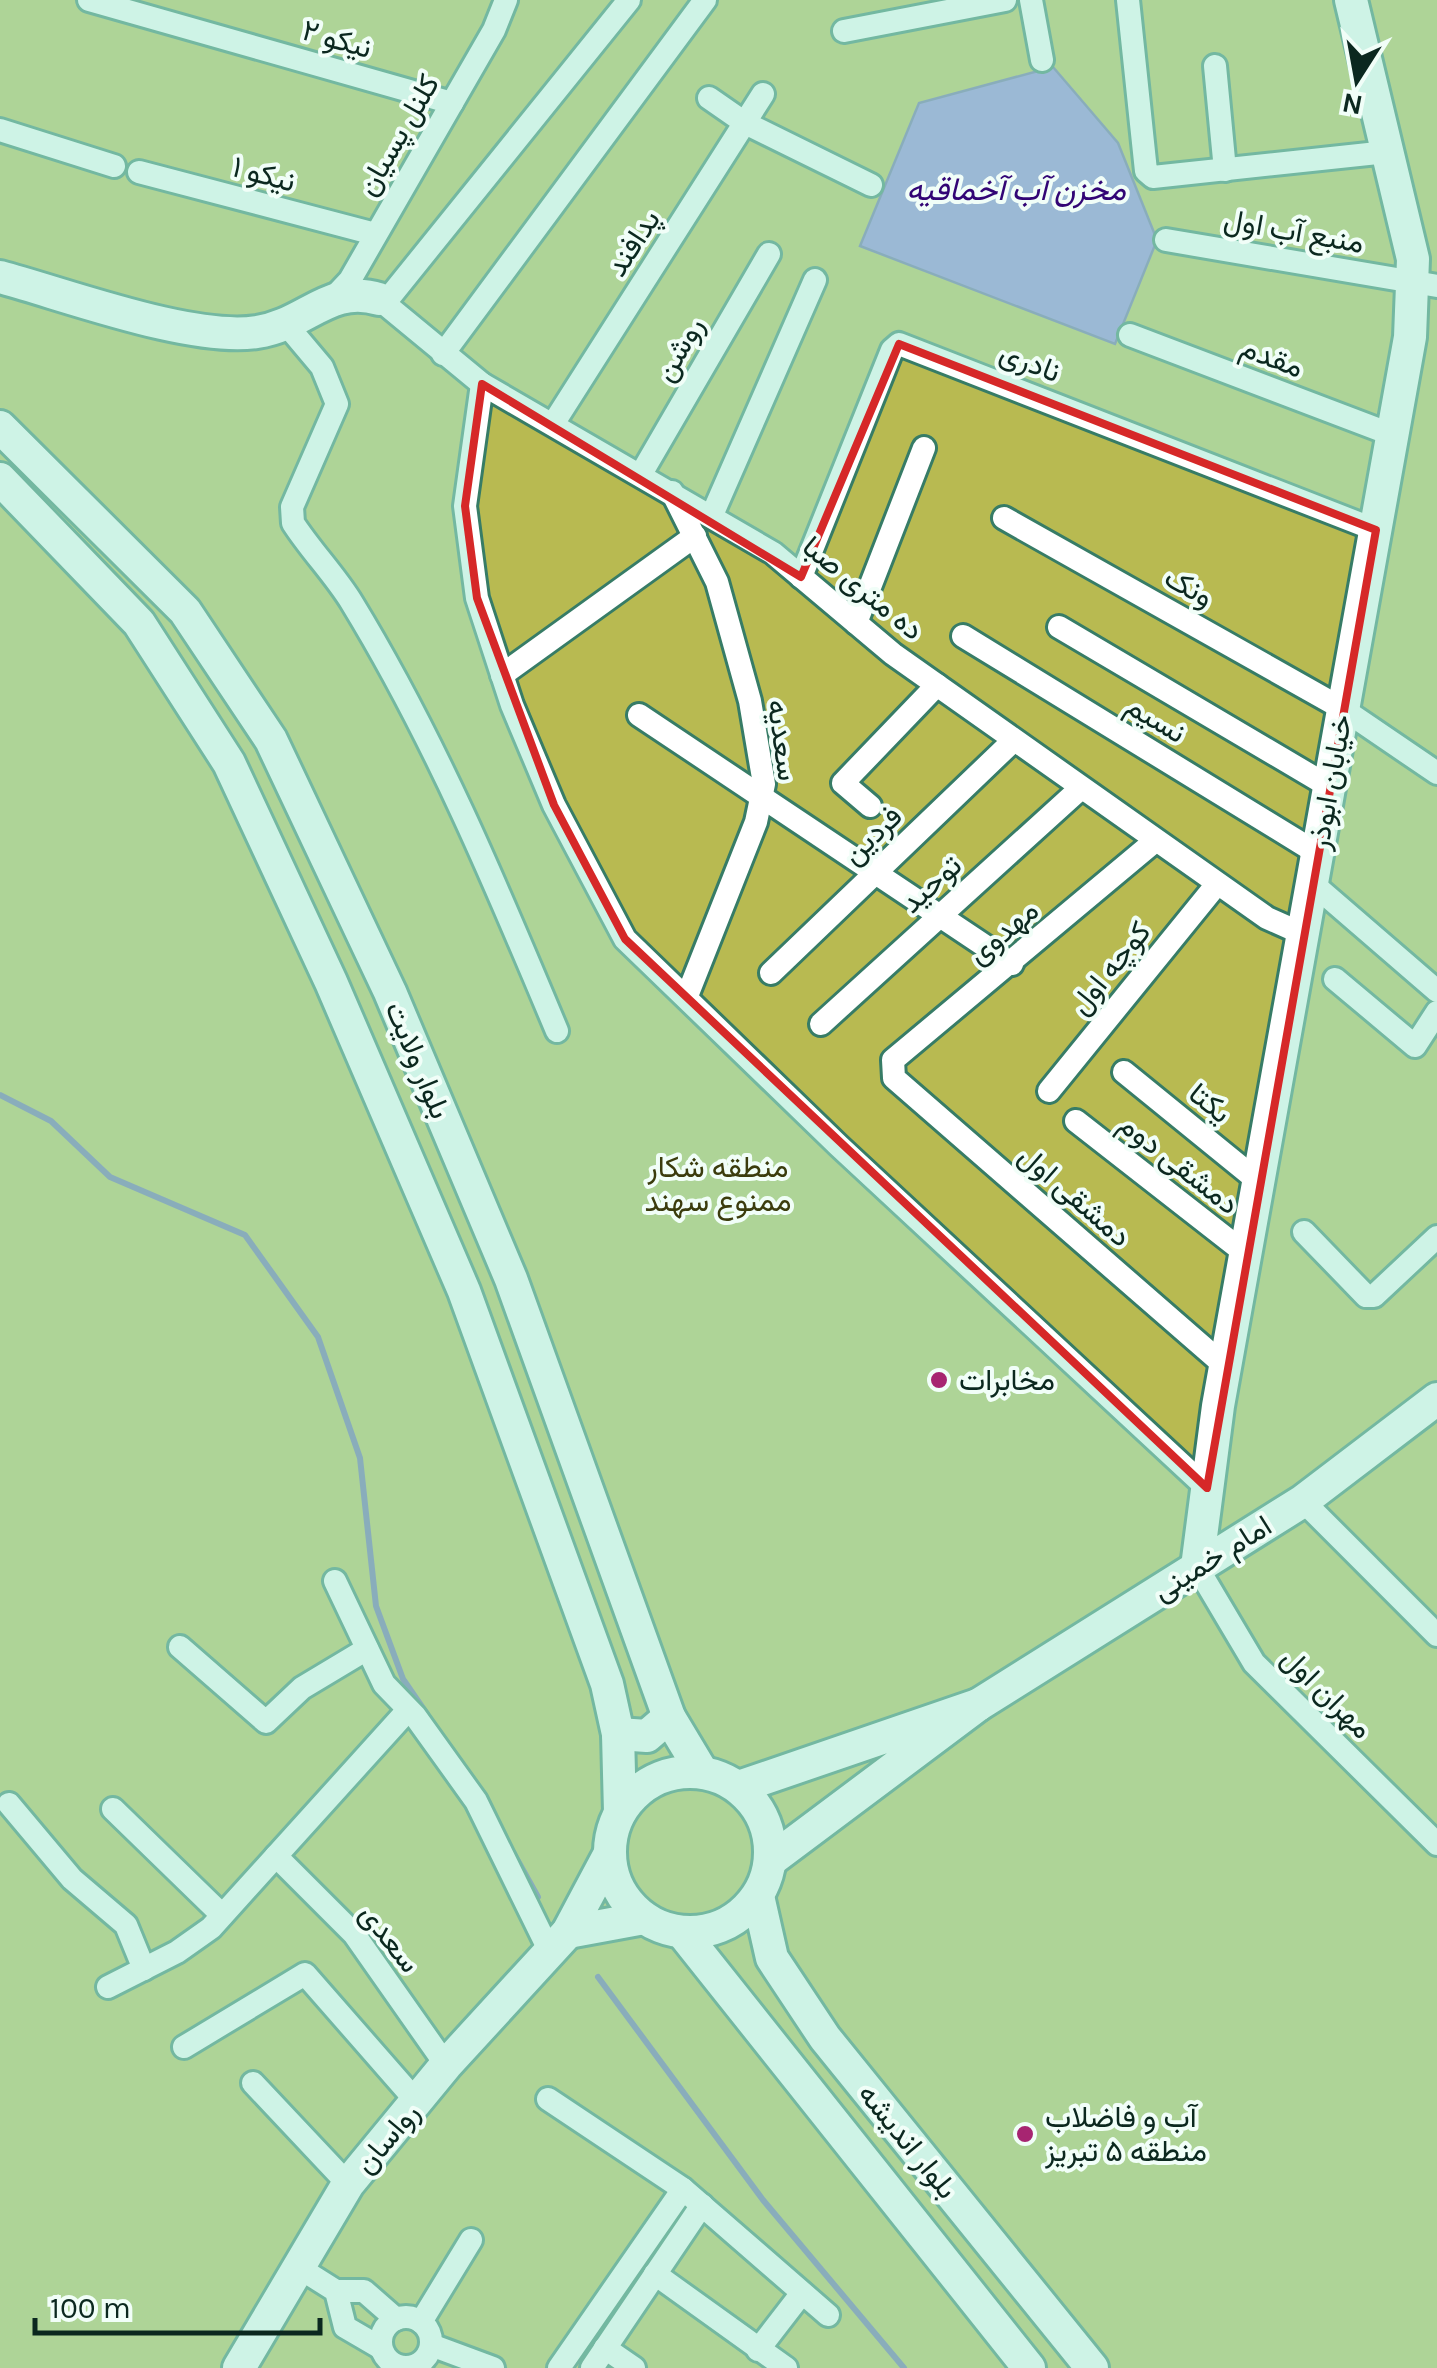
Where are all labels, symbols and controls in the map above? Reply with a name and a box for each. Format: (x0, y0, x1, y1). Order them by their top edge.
street label: نیکو ۲ (298, 12, 376, 66)
north arrow (1307, 30, 1407, 130)
street label: کلنل پسیان (349, 68, 449, 203)
text: N (1339, 86, 1365, 122)
street label: نیکو ۱ (228, 148, 300, 200)
water label: مخزن آب آخماقیه (906, 171, 1127, 209)
street label: منبع آب اول (1221, 201, 1367, 263)
street label: پدافند (598, 203, 669, 284)
street label: روشن (646, 310, 712, 388)
street label: مقدم (1235, 329, 1309, 386)
street label: نادری (995, 334, 1065, 390)
street label: ده متری صبا (795, 528, 931, 648)
street label: ونک (1158, 559, 1220, 615)
street label: نسیم (1119, 687, 1193, 752)
street label: سعدیه (759, 697, 807, 783)
street label: خیابان ابوذر (1300, 712, 1360, 853)
street label: فردین (835, 798, 909, 872)
street label: توحید (893, 847, 969, 921)
street label: مهدوی (960, 892, 1046, 972)
street label: کوچه اول (1062, 914, 1160, 1023)
street label: بلوار ولایت (377, 996, 459, 1124)
street label: یکتا (1182, 1075, 1238, 1131)
street label: دمشقی دوم (1111, 1106, 1246, 1223)
street label: دمشقی اول (1012, 1138, 1138, 1254)
park label: منطقه شکار ممنوع سهند (645, 1149, 792, 1221)
place label: مخابرات (959, 1362, 1055, 1398)
marker: مخابرات (928, 1369, 950, 1391)
street label: امام خمینی (1146, 1507, 1279, 1609)
street label: مهران اول (1274, 1640, 1380, 1746)
street label: سعدی (352, 1896, 428, 1980)
street label: بلوار اندیشه (851, 2076, 965, 2206)
street label: رواسان (347, 2095, 427, 2181)
place label: آب و فاضلاب منطقه ۵ تبریز (1044, 2099, 1207, 2169)
marker: آب و فاضلاب منطقه ۵ تبریز (1014, 2123, 1036, 2145)
scale bar (35, 2273, 320, 2335)
text: 100 m (50, 2290, 131, 2326)

